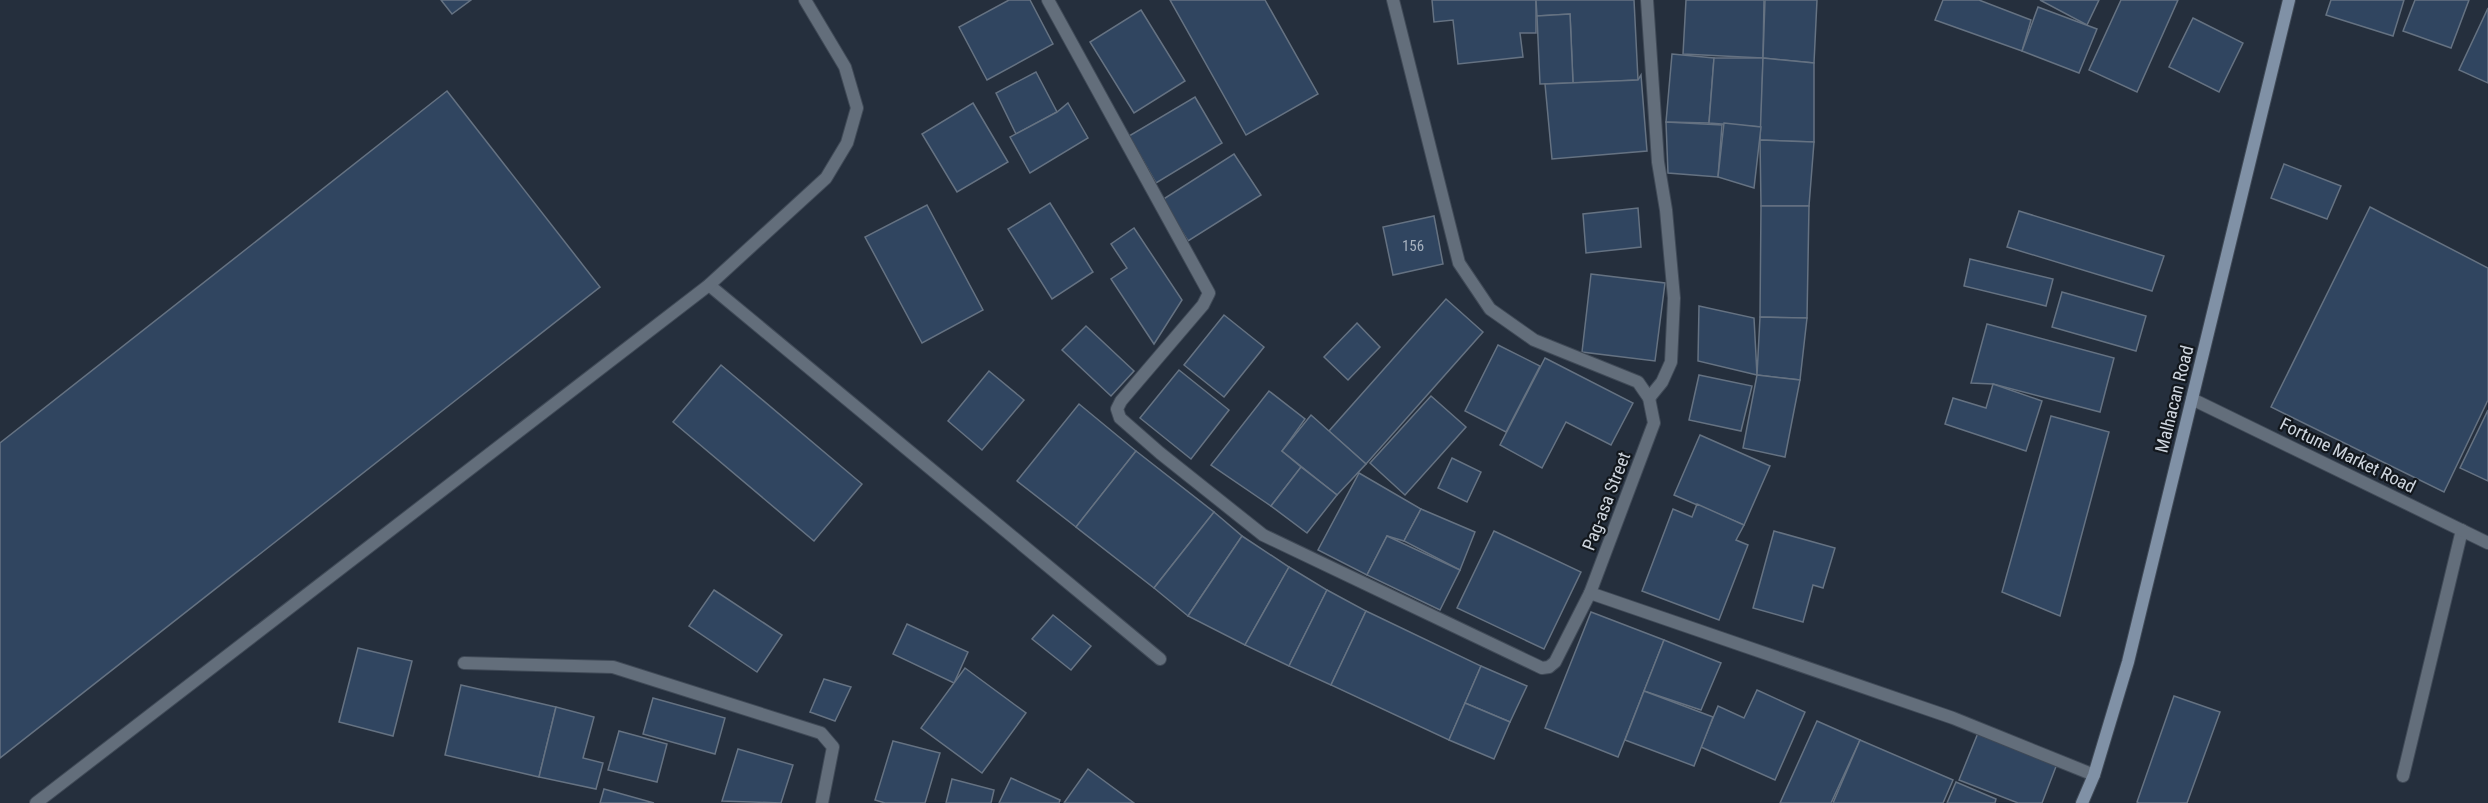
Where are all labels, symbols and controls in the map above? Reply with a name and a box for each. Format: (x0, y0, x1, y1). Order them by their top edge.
house number: 156 (1402, 237, 1424, 255)
street label: Malhacan Road (2151, 343, 2197, 455)
street label: Fortune Market Road (2277, 413, 2419, 497)
street label: Pag-asa Street (1578, 449, 1634, 553)

